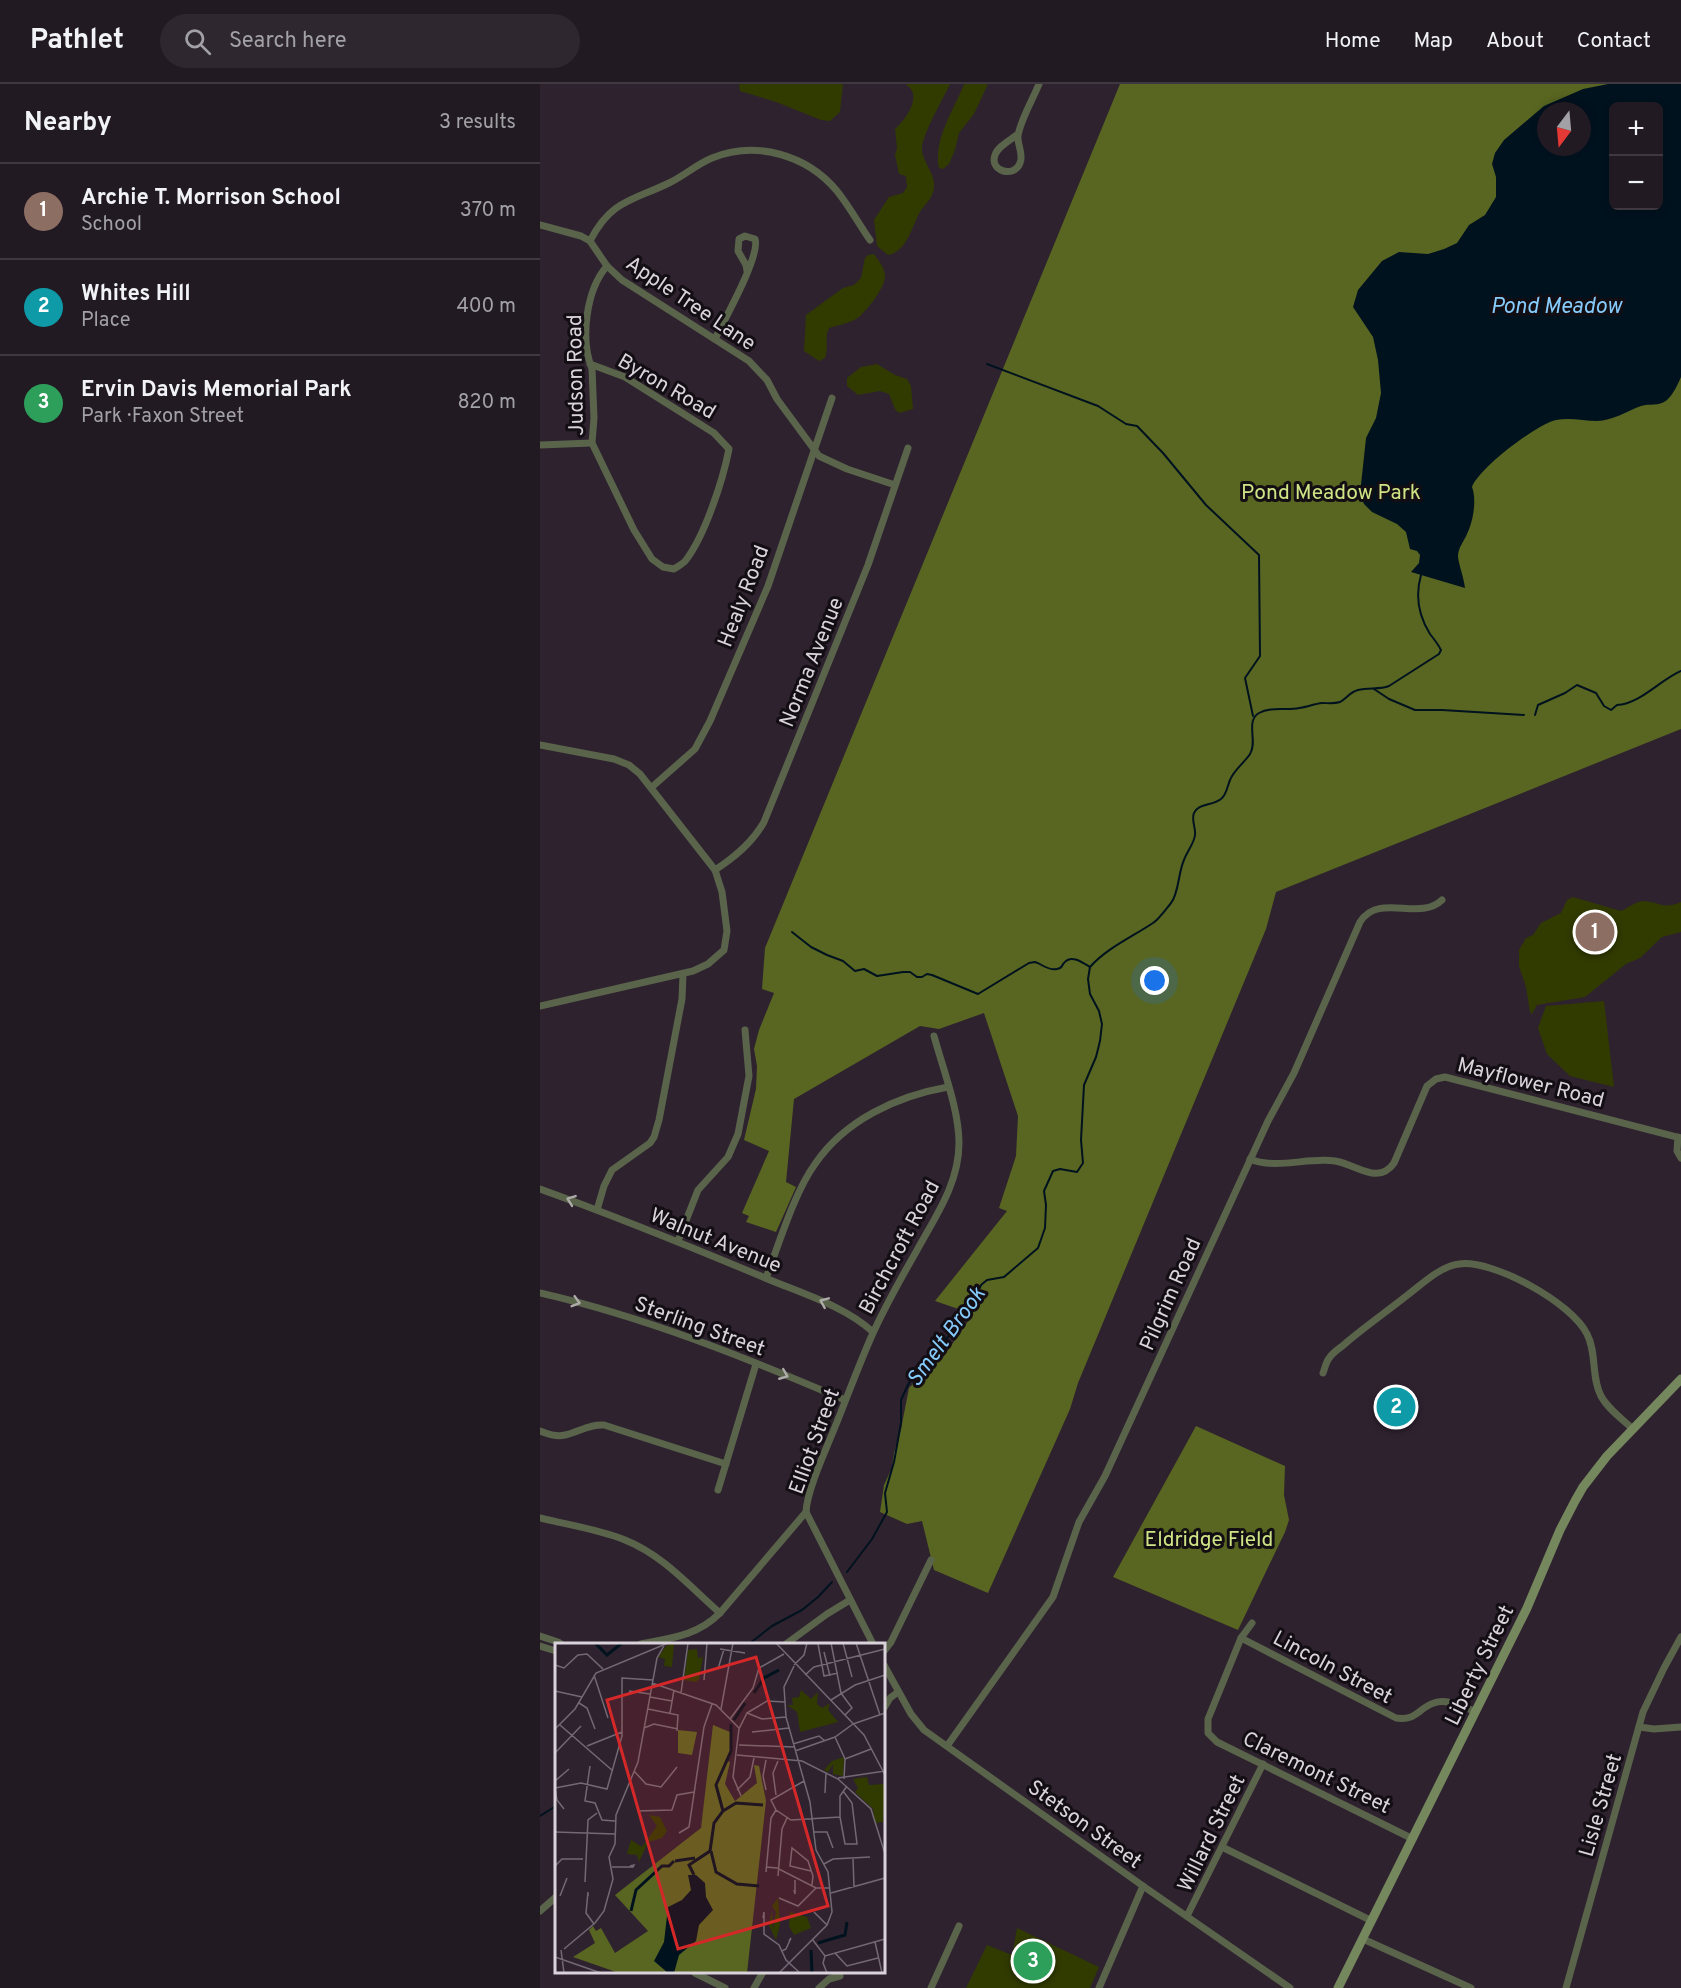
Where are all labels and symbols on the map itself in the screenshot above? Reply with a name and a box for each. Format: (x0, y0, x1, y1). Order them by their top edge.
north arrow (1537, 102, 1591, 156)
street label: Apple Tree Lane (620, 251, 760, 358)
water label: Pond Meadow (1490, 294, 1623, 321)
street label: Judson Road (562, 314, 591, 436)
street label: Byron Road (612, 348, 720, 426)
park label: Pond Meadow Park (1241, 480, 1421, 507)
street label: Healy Road (713, 542, 776, 651)
street label: Norma Avenue (774, 594, 851, 732)
pin: 1 (1576, 910, 1614, 954)
your location (1140, 966, 1169, 995)
street label: Mayflower Road (1454, 1052, 1607, 1115)
street label: Birchcroft Road (854, 1176, 947, 1319)
one-way arrow (567, 1195, 577, 1208)
street label: Walnut Avenue (646, 1203, 785, 1280)
street label: Pilgrim Road (1134, 1234, 1208, 1355)
water label: Smelt Brook (902, 1282, 993, 1393)
street label: Sterling Street (630, 1291, 769, 1364)
one-way arrow (570, 1295, 580, 1307)
one-way arrow (819, 1298, 830, 1310)
one-way arrow (778, 1368, 789, 1380)
pin: 2 (1376, 1384, 1416, 1430)
street label: Elliot Street (784, 1385, 847, 1498)
park label: Eldridge Field (1145, 1527, 1273, 1554)
street label: Liberty Street (1440, 1601, 1521, 1730)
street label: Lincoln Street (1268, 1625, 1397, 1711)
inset map (555, 1643, 885, 1973)
street label: Claremont Street (1238, 1726, 1395, 1821)
street label: Lisle Street (1574, 1751, 1629, 1860)
street label: Willard Street (1172, 1770, 1252, 1897)
street label: Stetson Street (1022, 1775, 1147, 1876)
pin: 3 (1014, 1938, 1052, 1984)

